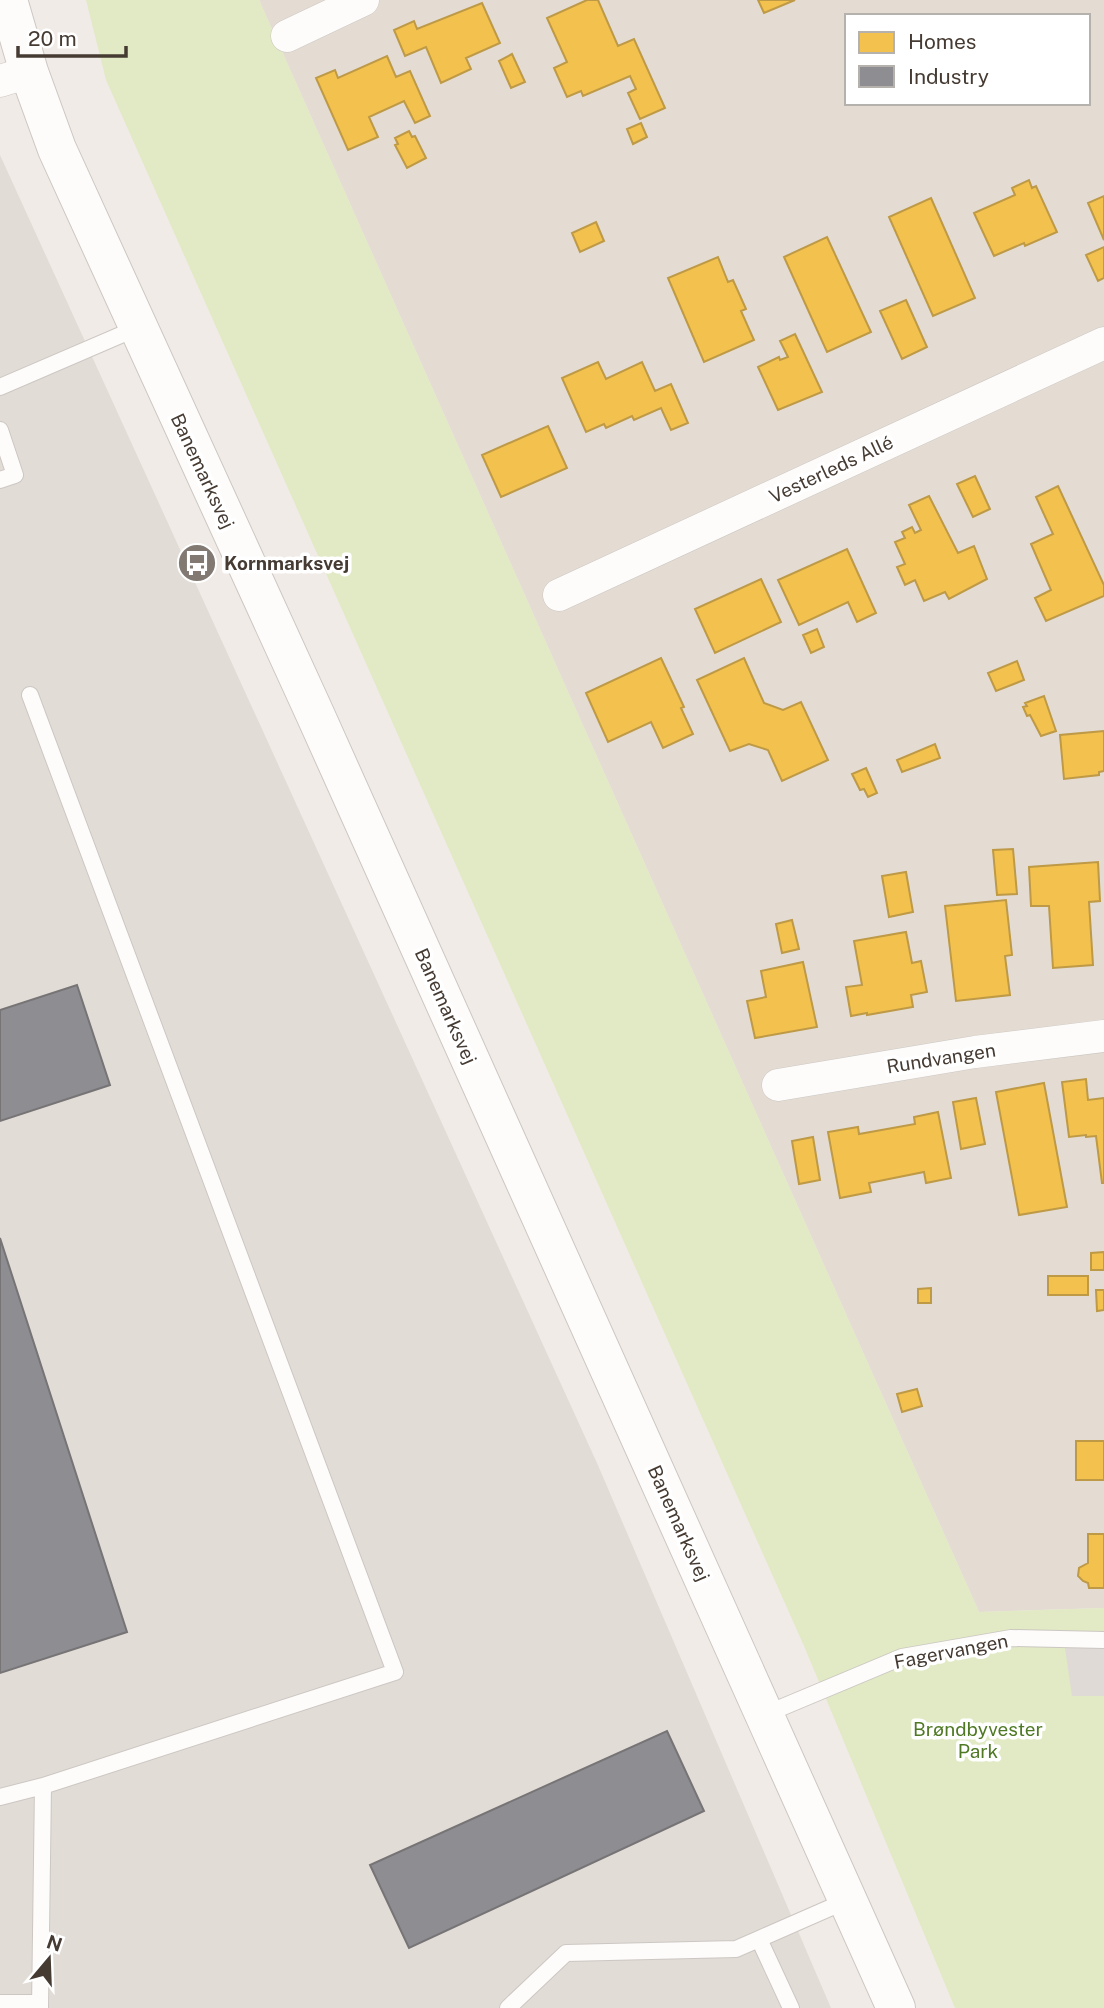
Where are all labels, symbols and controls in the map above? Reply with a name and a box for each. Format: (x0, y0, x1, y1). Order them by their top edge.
scale bar (18, 14, 126, 58)
legend (845, 14, 1090, 105)
text: 20 m (28, 26, 77, 51)
text: Homes (908, 29, 976, 54)
text: Industry (908, 64, 989, 89)
street label: Banemarksvej (167, 410, 239, 532)
street label: Vesterleds Allé (766, 431, 896, 507)
bus stop icon: Kornmarksvej (176, 542, 218, 584)
place label: Kornmarksvej (224, 552, 349, 574)
street label: Banemarksvej (411, 945, 481, 1067)
street label: Rundvangen (885, 1039, 997, 1077)
street label: Banemarksvej (644, 1462, 714, 1584)
street label: Fagervangen (892, 1629, 1010, 1673)
park label: Brøndbyvester Park (913, 1718, 1043, 1762)
north arrow (14, 1924, 84, 1994)
text: N (44, 1930, 65, 1956)

